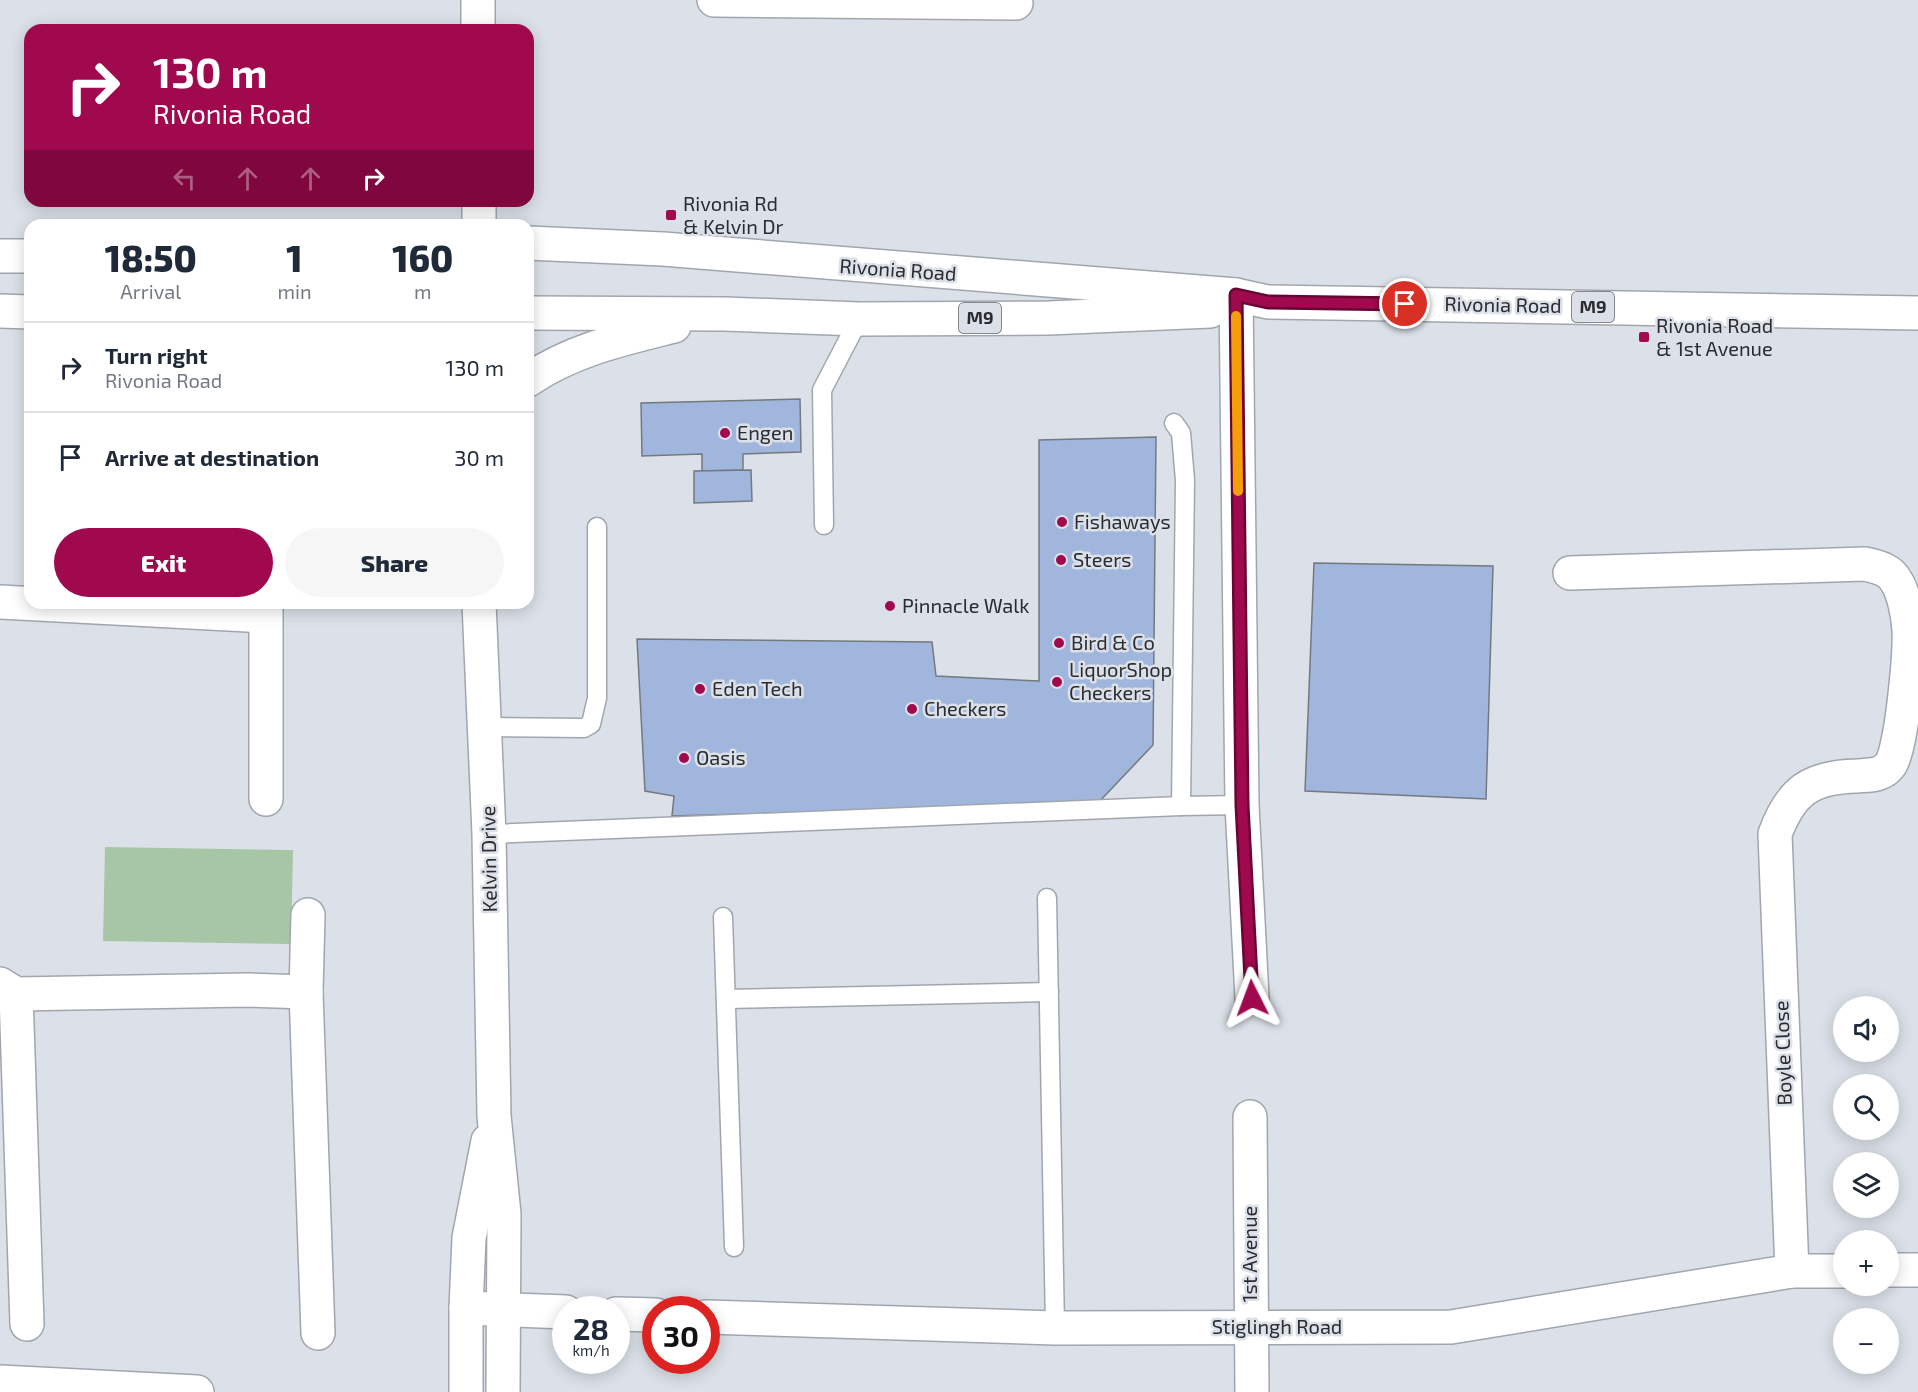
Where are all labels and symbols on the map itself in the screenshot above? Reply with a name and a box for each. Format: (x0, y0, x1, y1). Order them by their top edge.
place label: Rivonia Rd & Kelvin Dr (683, 191, 784, 238)
marker: Rivonia Rd & Kelvin Dr (664, 208, 678, 222)
street label: Rivonia Road (839, 253, 957, 285)
pin (1379, 278, 1430, 329)
street label: Rivonia Road (1444, 291, 1562, 317)
road number: M9 (1572, 292, 1614, 322)
road number: M9 (959, 303, 1001, 333)
place label: Rivonia Road & 1st Avenue (1656, 313, 1773, 360)
marker: Rivonia Road & 1st Avenue (1637, 330, 1651, 344)
place label: Engen (737, 420, 793, 444)
marker: Engen (718, 426, 732, 440)
place label: Fishaways (1074, 509, 1171, 533)
marker: Fishaways (1055, 515, 1069, 529)
place label: Steers (1073, 547, 1131, 571)
marker: Steers (1054, 553, 1068, 567)
place label: Pinnacle Walk (902, 593, 1029, 617)
marker: Pinnacle Walk (883, 599, 897, 613)
place label: Bird & Co (1071, 630, 1155, 654)
marker: Bird & Co (1052, 636, 1066, 650)
place label: LiquorShop Checkers (1069, 657, 1172, 704)
marker: LiquorShop Checkers (1050, 675, 1064, 689)
place label: Eden Tech (712, 676, 803, 700)
marker: Eden Tech (693, 682, 707, 696)
place label: Checkers (924, 696, 1006, 720)
marker: Checkers (905, 702, 919, 716)
place label: Oasis (696, 745, 746, 769)
marker: Oasis (677, 751, 691, 765)
street label: Kelvin Drive (475, 805, 501, 913)
position arrow (1220, 966, 1284, 1030)
street label: Boyle Close (1768, 1000, 1796, 1106)
street label: 1st Avenue (1237, 1206, 1261, 1302)
speed limit sign: 30 (642, 1296, 720, 1374)
street label: Stiglingh Road (1212, 1314, 1342, 1338)

